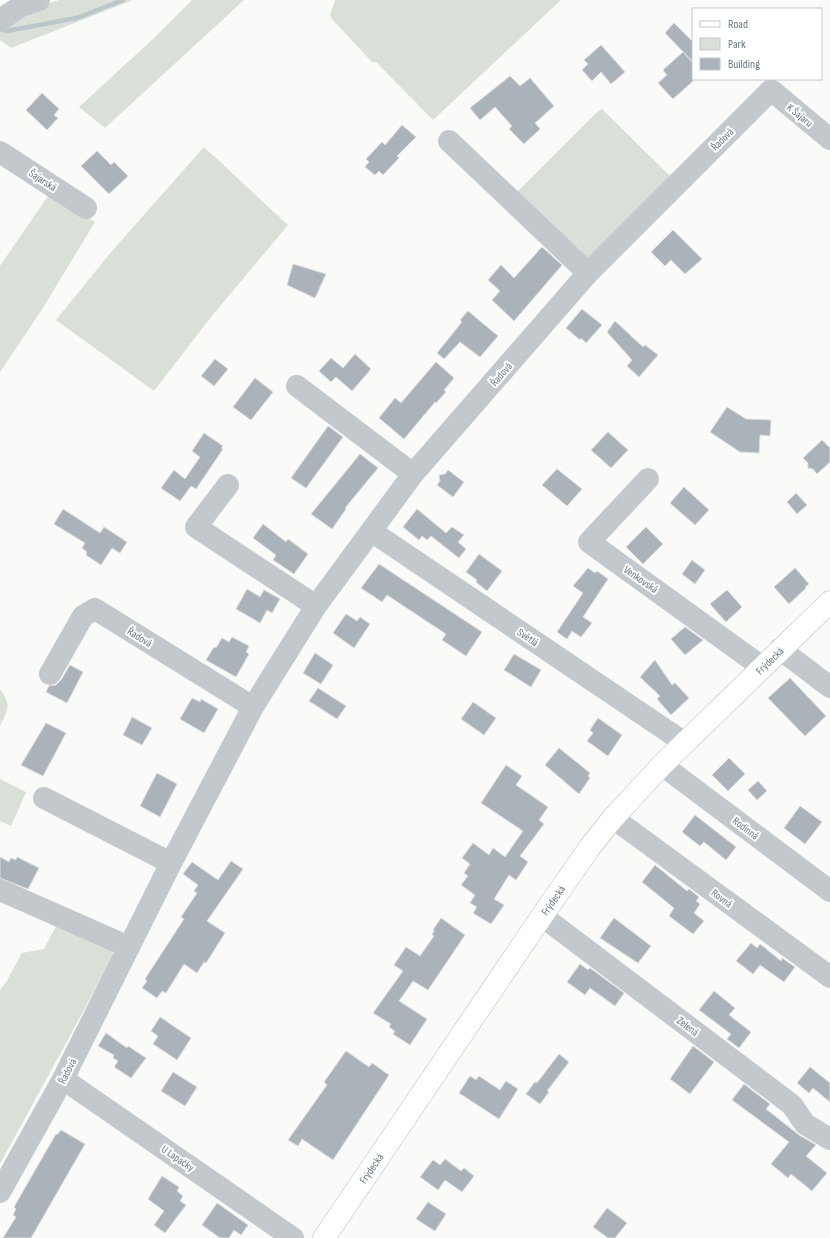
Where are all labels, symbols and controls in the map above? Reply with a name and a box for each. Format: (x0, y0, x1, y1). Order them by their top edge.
legend (692, 8, 822, 80)
text: Road (728, 17, 748, 32)
text: Park (728, 37, 746, 52)
text: Building (728, 57, 760, 72)
street label: K Šajaru (784, 100, 816, 130)
street label: Řadová (708, 125, 736, 153)
street label: Šajarská (26, 166, 60, 194)
street label: Řadová (488, 360, 515, 389)
street label: Venkovská (621, 563, 660, 596)
street label: Řadová (125, 625, 154, 650)
street label: Světlá (515, 626, 541, 649)
street label: Frýdecká (753, 645, 786, 677)
street label: Rodinná (730, 814, 762, 843)
street label: Frýdecká (538, 883, 568, 918)
street label: Rovná (709, 886, 735, 910)
street label: Zelená (674, 1014, 701, 1039)
street label: Řadová (56, 1056, 79, 1086)
street label: U Lapačky (159, 1142, 197, 1175)
street label: Frýdecká (357, 1151, 386, 1186)

